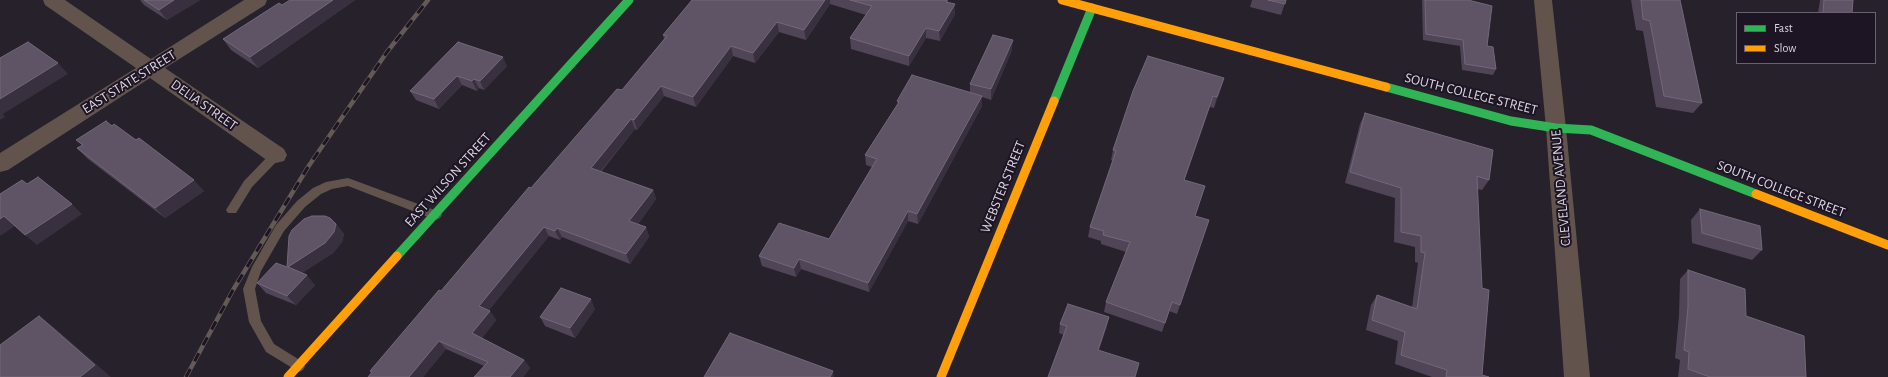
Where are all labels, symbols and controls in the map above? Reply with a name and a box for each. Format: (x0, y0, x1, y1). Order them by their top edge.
legend (1736, 12, 1876, 64)
text: Fast (1774, 22, 1793, 34)
text: Slow (1774, 42, 1796, 54)
street label: EAST STATE STREET (79, 46, 179, 118)
street label: SOUTH COLLEGE STREET (1403, 69, 1539, 119)
street label: DELIA STREET (168, 76, 240, 134)
street label: EAST WILSON STREET (401, 129, 495, 231)
street label: CLEVELAND AVENUE (1548, 129, 1574, 247)
street label: WEBSTER STREET (977, 138, 1029, 236)
street label: SOUTH COLLEGE STREET (1714, 157, 1848, 221)

